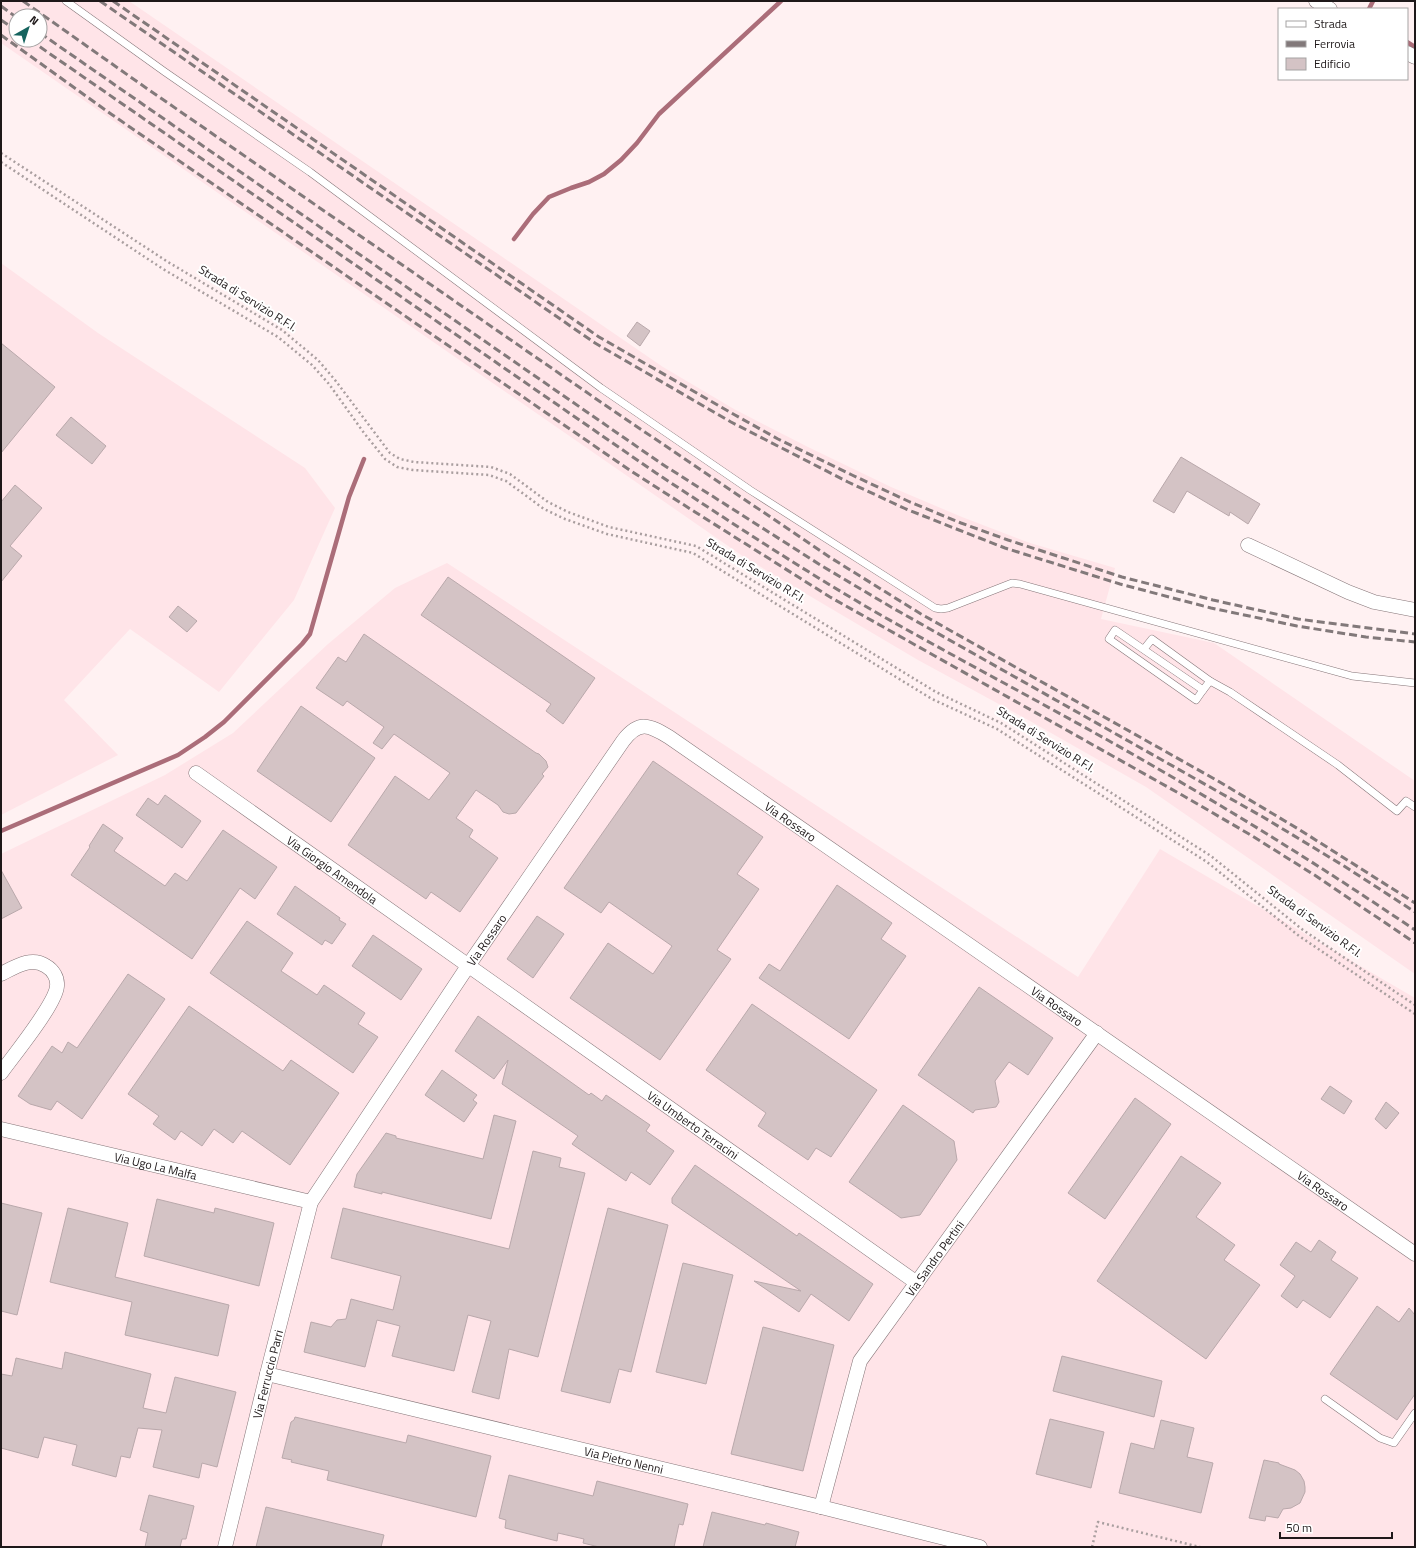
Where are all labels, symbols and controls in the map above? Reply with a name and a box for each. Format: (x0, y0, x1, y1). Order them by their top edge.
north arrow (8, 8, 48, 48)
legend (1278, 8, 1408, 80)
text: N (26, 12, 42, 29)
text: Strada (1314, 14, 1347, 33)
text: Ferrovia (1314, 34, 1355, 53)
text: Edificio (1314, 54, 1350, 73)
street label: Strada di Servizio R.F.I. (195, 260, 301, 336)
street label: Strada di Servizio R.F.I. (703, 533, 809, 607)
street label: Strada di Servizio R.F.I. (993, 701, 1099, 777)
street label: Via Rossaro (761, 797, 821, 846)
street label: Via Giorgio Amendola (283, 831, 382, 908)
street label: Strada di Servizio R.F.I. (1264, 880, 1366, 962)
street label: Via Rossaro (461, 910, 511, 970)
street label: Via Rossaro (1027, 981, 1087, 1031)
street label: Via Umberto Terracini (643, 1086, 743, 1164)
street label: Via Ugo La Malfa (113, 1147, 199, 1184)
street label: Via Rossaro (1293, 1166, 1353, 1215)
street label: Via Sandro Pertini (900, 1216, 968, 1300)
street label: Via Ferruccio Parri (247, 1327, 287, 1421)
street label: Via Pietro Nenni (582, 1441, 665, 1478)
scale bar (1280, 1514, 1392, 1540)
text: 50 m (1286, 1518, 1312, 1537)

